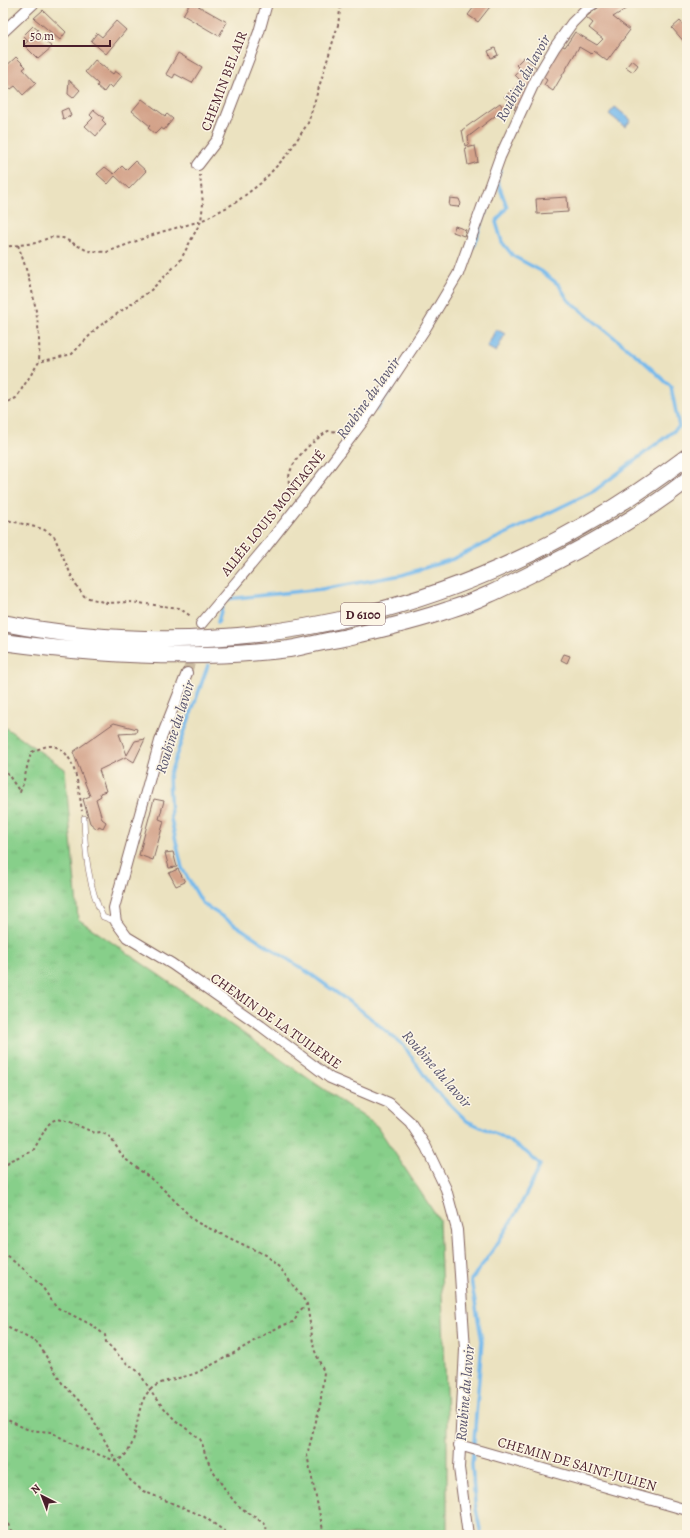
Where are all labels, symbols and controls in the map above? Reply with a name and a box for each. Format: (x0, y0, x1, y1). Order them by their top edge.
scale bar (24, 22, 110, 48)
text: 50 m (30, 28, 54, 44)
street label: CHEMIN BEL AIR (196, 28, 252, 134)
water label: Roubine du lavoir (491, 30, 556, 125)
water label: Roubine du lavoir (332, 352, 405, 443)
street label: ALLÉE LOUIS MONTAGNÉ (216, 446, 330, 581)
road number: D 6100 (341, 603, 385, 625)
water label: Roubine du lavoir (151, 677, 200, 776)
street label: CHEMIN DE LA TUILERIE (207, 969, 345, 1073)
water label: Roubine du lavoir (398, 1026, 477, 1113)
water label: Roubine du lavoir (451, 1343, 479, 1442)
street label: CHEMIN DE SAINT-JULIEN (495, 1432, 659, 1496)
north arrow (22, 1476, 62, 1516)
text: N (28, 1481, 44, 1497)

